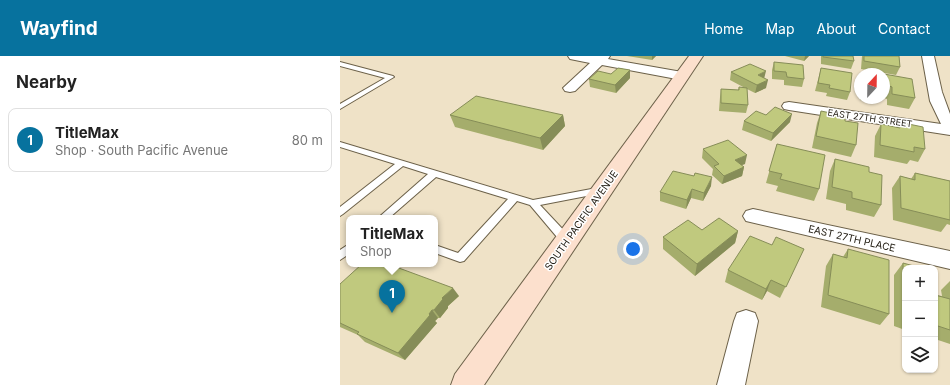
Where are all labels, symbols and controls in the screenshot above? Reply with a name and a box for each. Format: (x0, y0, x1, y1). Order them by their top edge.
text: Wayfind (20, 17, 98, 40)
text: Home (704, 20, 743, 37)
text: Map (765, 20, 795, 37)
text: About (817, 20, 856, 37)
text: Contact (878, 20, 930, 37)
north arrow (854, 68, 890, 104)
text: Nearby (16, 72, 77, 92)
street label: EAST 27TH STREET (827, 107, 913, 129)
text: TitleMax (55, 123, 119, 142)
text: 1 (27, 132, 33, 148)
text: 80 m (292, 132, 323, 148)
text: Shop · South Pacific Avenue (55, 142, 228, 158)
street label: SOUTH PACIFIC AVENUE (542, 168, 620, 272)
popup (346, 215, 438, 267)
street label: EAST 27TH PLACE (807, 222, 897, 254)
text: TitleMax (360, 224, 424, 243)
your location (623, 239, 643, 259)
text: Shop (360, 243, 392, 259)
map controls (902, 265, 938, 373)
button: + (902, 265, 938, 301)
pin: 1 (379, 280, 405, 313)
button: − (902, 301, 938, 337)
button: layers (902, 337, 938, 373)

